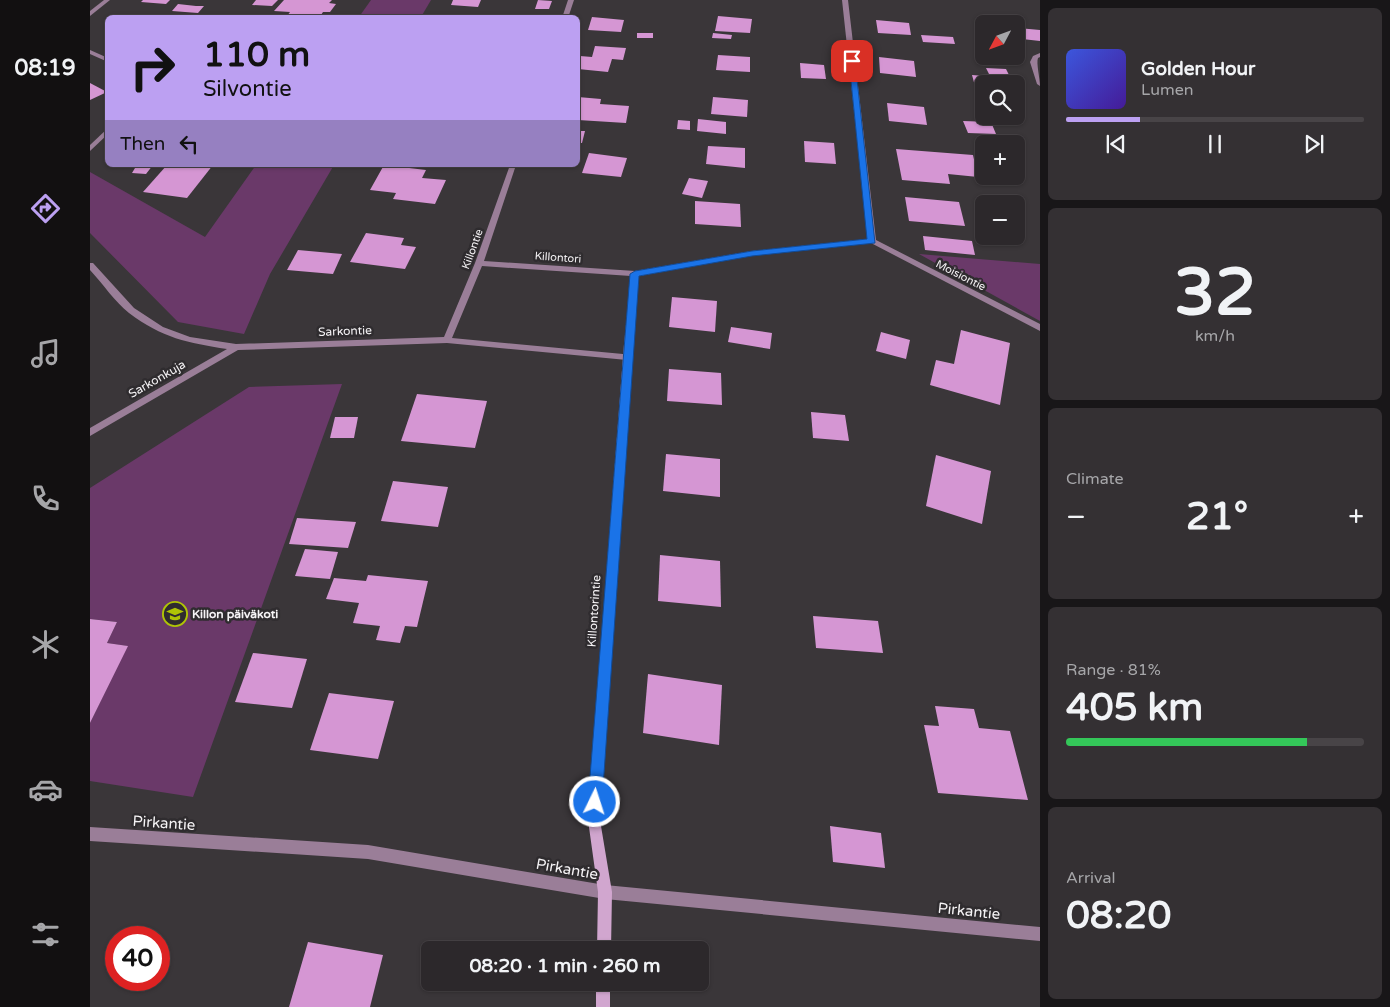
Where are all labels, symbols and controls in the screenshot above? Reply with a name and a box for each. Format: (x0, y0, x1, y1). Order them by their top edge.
north arrow (975, 15, 1025, 65)
map controls (975, 15, 1025, 245)
text: 110 m (203, 34, 310, 76)
icon: right (120, 35, 185, 100)
pin (831, 40, 873, 82)
icon: arrive (838, 47, 866, 75)
text: 08:19 (15, 55, 75, 81)
text: Golden Hour (1141, 58, 1255, 80)
button: search (975, 75, 1025, 125)
text: Silvontie (203, 76, 292, 102)
text: Lumen (1141, 80, 1193, 100)
icon: left (175, 130, 203, 158)
icon: previous (1102, 130, 1130, 158)
icon: pause (1201, 130, 1229, 158)
icon: next (1300, 130, 1328, 158)
text: Then (120, 133, 165, 155)
button: + (975, 135, 1025, 185)
icon: directions (28, 191, 63, 226)
button: − (975, 195, 1025, 245)
street label: Killontie (459, 227, 486, 271)
street label: Killontori (534, 249, 582, 266)
text: 32 (1174, 254, 1256, 333)
street label: Moisiontie (934, 257, 988, 294)
street label: Sarkontie (318, 323, 372, 339)
text: km/h (1195, 326, 1235, 346)
icon: music (28, 336, 63, 371)
street label: Sarkonkuja (126, 357, 188, 401)
text: Climate (1066, 469, 1124, 489)
icon: phone (28, 481, 63, 516)
text: 21° (1186, 494, 1248, 540)
text: − (1066, 500, 1086, 534)
text: + (1348, 500, 1364, 534)
street label: Killontorintie (584, 574, 604, 648)
school or university icon: Killon päiväkoti (162, 601, 188, 627)
place label: Killon päiväkoti (192, 607, 278, 622)
icon: climate (28, 627, 63, 662)
text: Range · 81% (1066, 660, 1161, 680)
text: 405 km (1066, 685, 1203, 731)
icon: car (28, 772, 63, 807)
position arrow (568, 775, 620, 827)
street label: Pirkantie (132, 812, 196, 834)
street label: Pirkantie (535, 855, 599, 883)
text: Arrival (1066, 868, 1115, 888)
text: 08:20 (1066, 893, 1171, 939)
street label: Pirkantie (937, 899, 1001, 923)
icon: filters (28, 917, 63, 952)
speed limit sign: 40 (105, 926, 170, 991)
text: 08:20 · 1 min · 260 m (469, 955, 661, 977)

